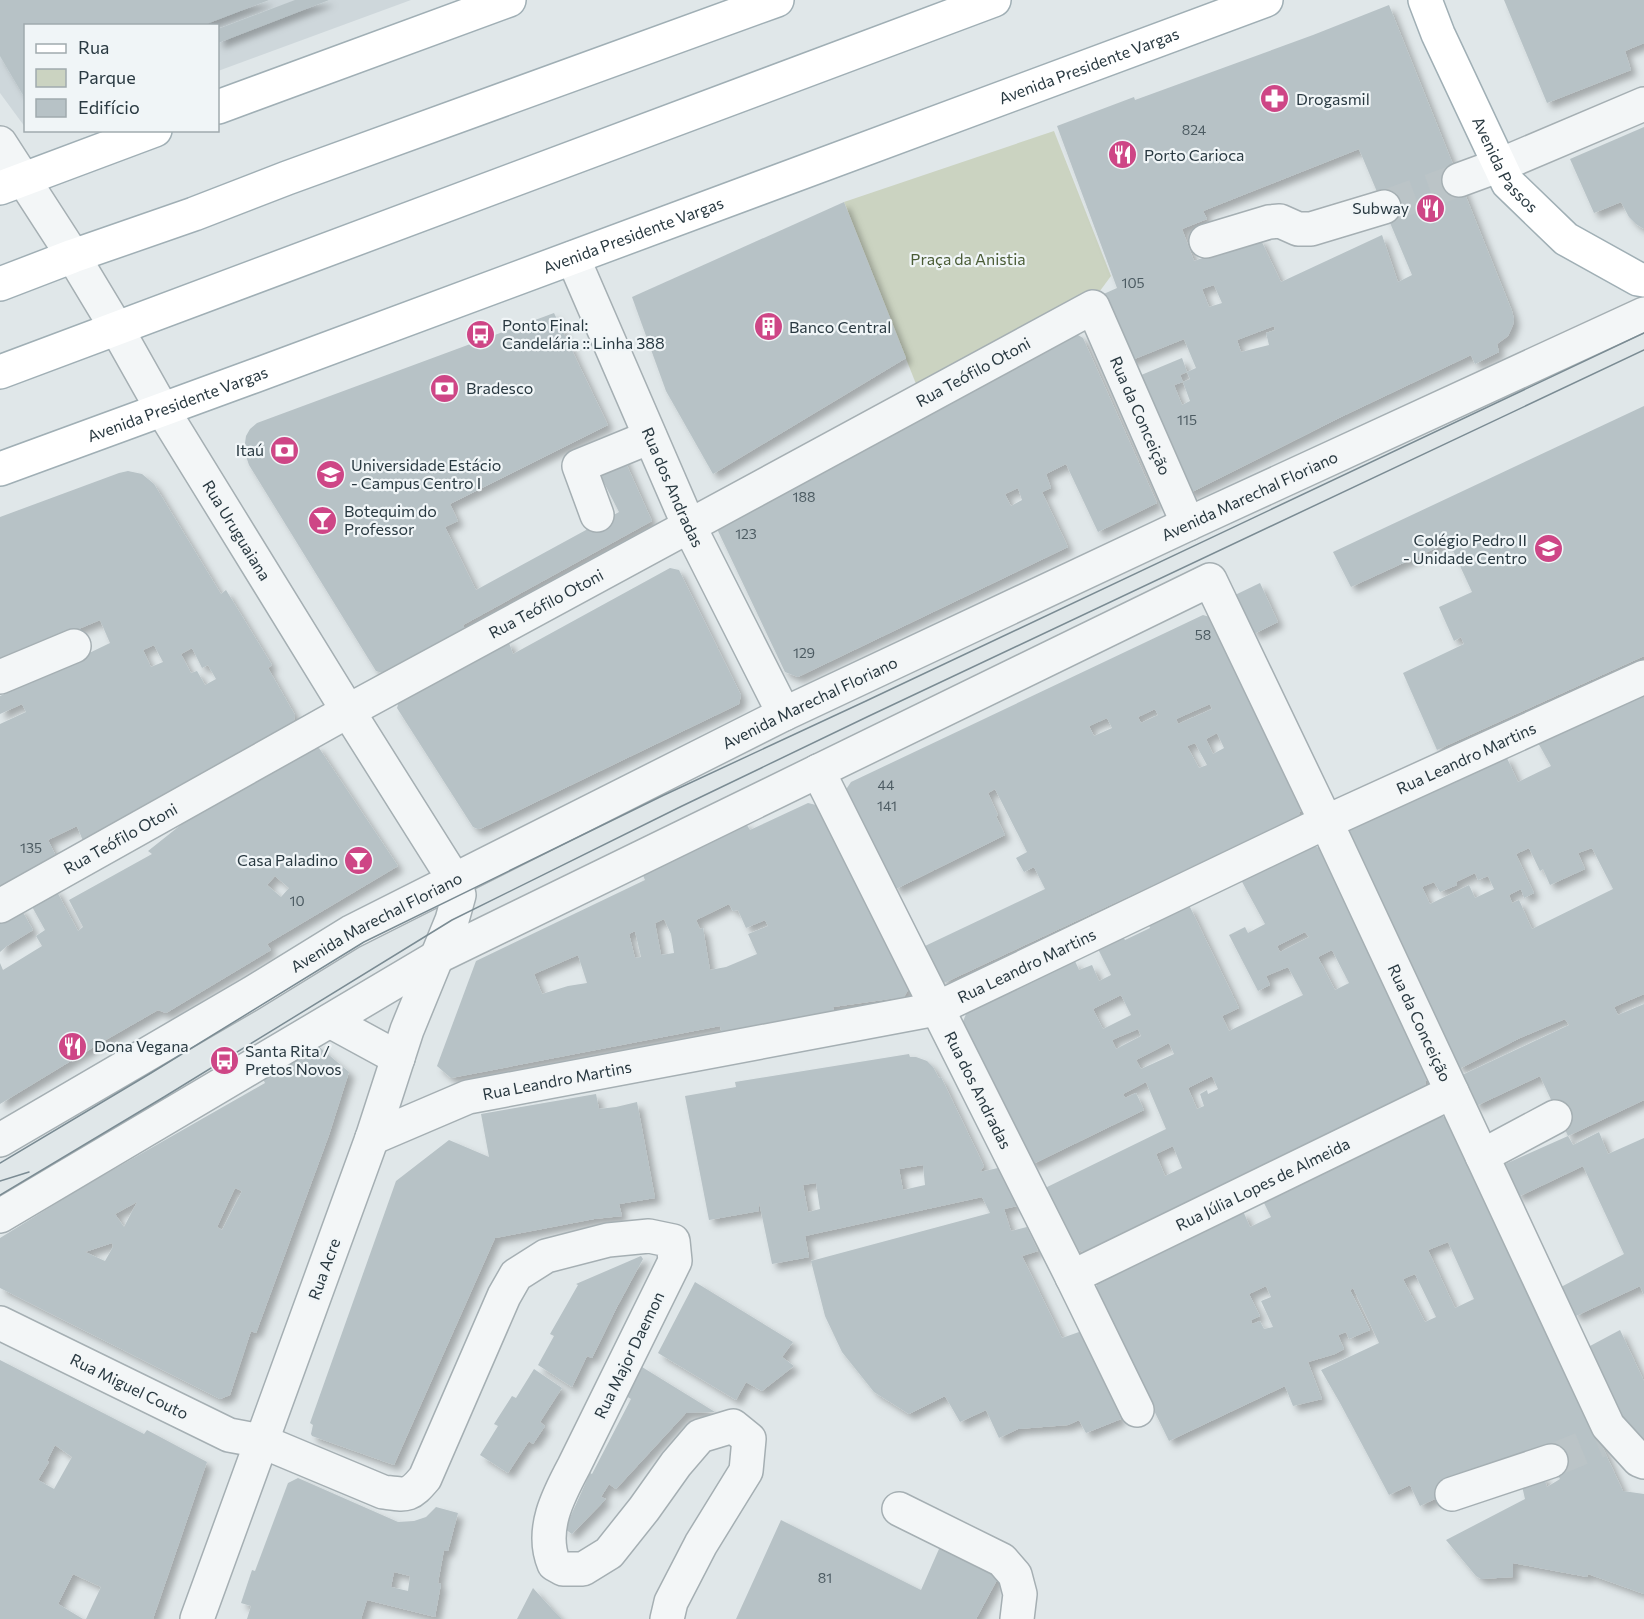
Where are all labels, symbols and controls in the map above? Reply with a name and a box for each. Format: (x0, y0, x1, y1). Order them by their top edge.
street label: Avenida Presidente Vargas (996, 23, 1181, 108)
legend (24, 24, 219, 132)
text: Rua (78, 36, 109, 58)
text: Parque (78, 66, 136, 88)
pharmacy icon: Drogasmil (1259, 83, 1291, 115)
place label: Drogasmil (1296, 89, 1370, 108)
text: Edifício (78, 96, 140, 118)
street label: Avenida Passos (1469, 113, 1542, 216)
house number: 824 (1182, 121, 1207, 138)
restaurant icon: Porto Carioca (1107, 139, 1139, 171)
place label: Porto Carioca (1144, 145, 1244, 164)
restaurant icon: Subway (1414, 192, 1446, 224)
street label: Avenida Presidente Vargas (540, 193, 726, 277)
place label: Subway (1352, 198, 1409, 217)
park label: Praça da Anistia (910, 249, 1026, 268)
house number: 105 (1121, 274, 1145, 291)
building icon: Banco Central (752, 311, 784, 343)
place label: Ponto Final: Candelária :: Linha 388 (502, 315, 665, 352)
place label: Banco Central (789, 317, 891, 336)
bus stop icon: Ponto Final: Candelária :: Linha 388 (465, 318, 497, 350)
street label: Rua Teófilo Otoni (912, 333, 1033, 410)
street label: Rua da Conceição (1107, 353, 1175, 478)
street label: Avenida Presidente Vargas (84, 362, 270, 445)
bank icon: Bradesco (429, 372, 461, 404)
place label: Bradesco (466, 378, 533, 397)
house number: 115 (1177, 411, 1197, 428)
street label: Rua dos Andradas (638, 424, 708, 550)
bank icon: Itaú (269, 434, 301, 466)
place label: Itaú (236, 440, 264, 459)
street label: Avenida Marechal Floriano (1158, 446, 1341, 544)
place label: Universidade Estácio - Campus Centro I (351, 455, 501, 492)
school or university icon: Universidade Estácio - Campus Centro I (314, 458, 346, 490)
street label: Rua Uruguaiana (199, 476, 275, 584)
house number: 188 (793, 488, 815, 505)
place label: Botequim do Professor (344, 501, 437, 538)
bar icon: Botequim do Professor (307, 504, 339, 536)
house number: 123 (735, 525, 757, 542)
place label: Colégio Pedro II - Unidade Centro (1403, 530, 1527, 567)
school or university icon: Colégio Pedro II - Unidade Centro (1532, 533, 1564, 565)
street label: Rua Teófilo Otoni (485, 565, 606, 642)
house number: 58 (1195, 626, 1211, 643)
house number: 129 (793, 644, 815, 661)
street label: Avenida Marechal Floriano (719, 652, 900, 753)
street label: Rua Leandro Martins (1393, 718, 1539, 798)
house number: 44 (878, 776, 895, 793)
house number: 141 (877, 797, 897, 814)
street label: Rua Teófilo Otoni (60, 799, 180, 878)
house number: 135 (20, 839, 42, 856)
bar icon: Casa Paladino (343, 844, 375, 876)
place label: Casa Paladino (237, 850, 338, 869)
street label: Avenida Marechal Floriano (287, 868, 465, 976)
house number: 10 (289, 892, 305, 909)
street label: Rua Leandro Martins (954, 924, 1099, 1006)
street label: Rua da Conceição (1385, 961, 1456, 1084)
street label: Rua dos Andradas (941, 1028, 1016, 1152)
restaurant icon: Dona Vegana (57, 1030, 89, 1062)
place label: Dona Vegana (94, 1036, 189, 1055)
place label: Santa Rita / Pretos Novos (245, 1041, 342, 1078)
bus stop icon: Santa Rita / Pretos Novos (208, 1044, 240, 1076)
street label: Rua Leandro Martins (481, 1056, 633, 1103)
street label: Rua Júlia Lopes de Almeida (1172, 1133, 1353, 1234)
street label: Rua Acre (304, 1235, 343, 1302)
street label: Rua Major Daemon (590, 1288, 668, 1421)
street label: Rua Miguel Couto (67, 1349, 192, 1423)
house number: 81 (818, 1569, 832, 1586)

